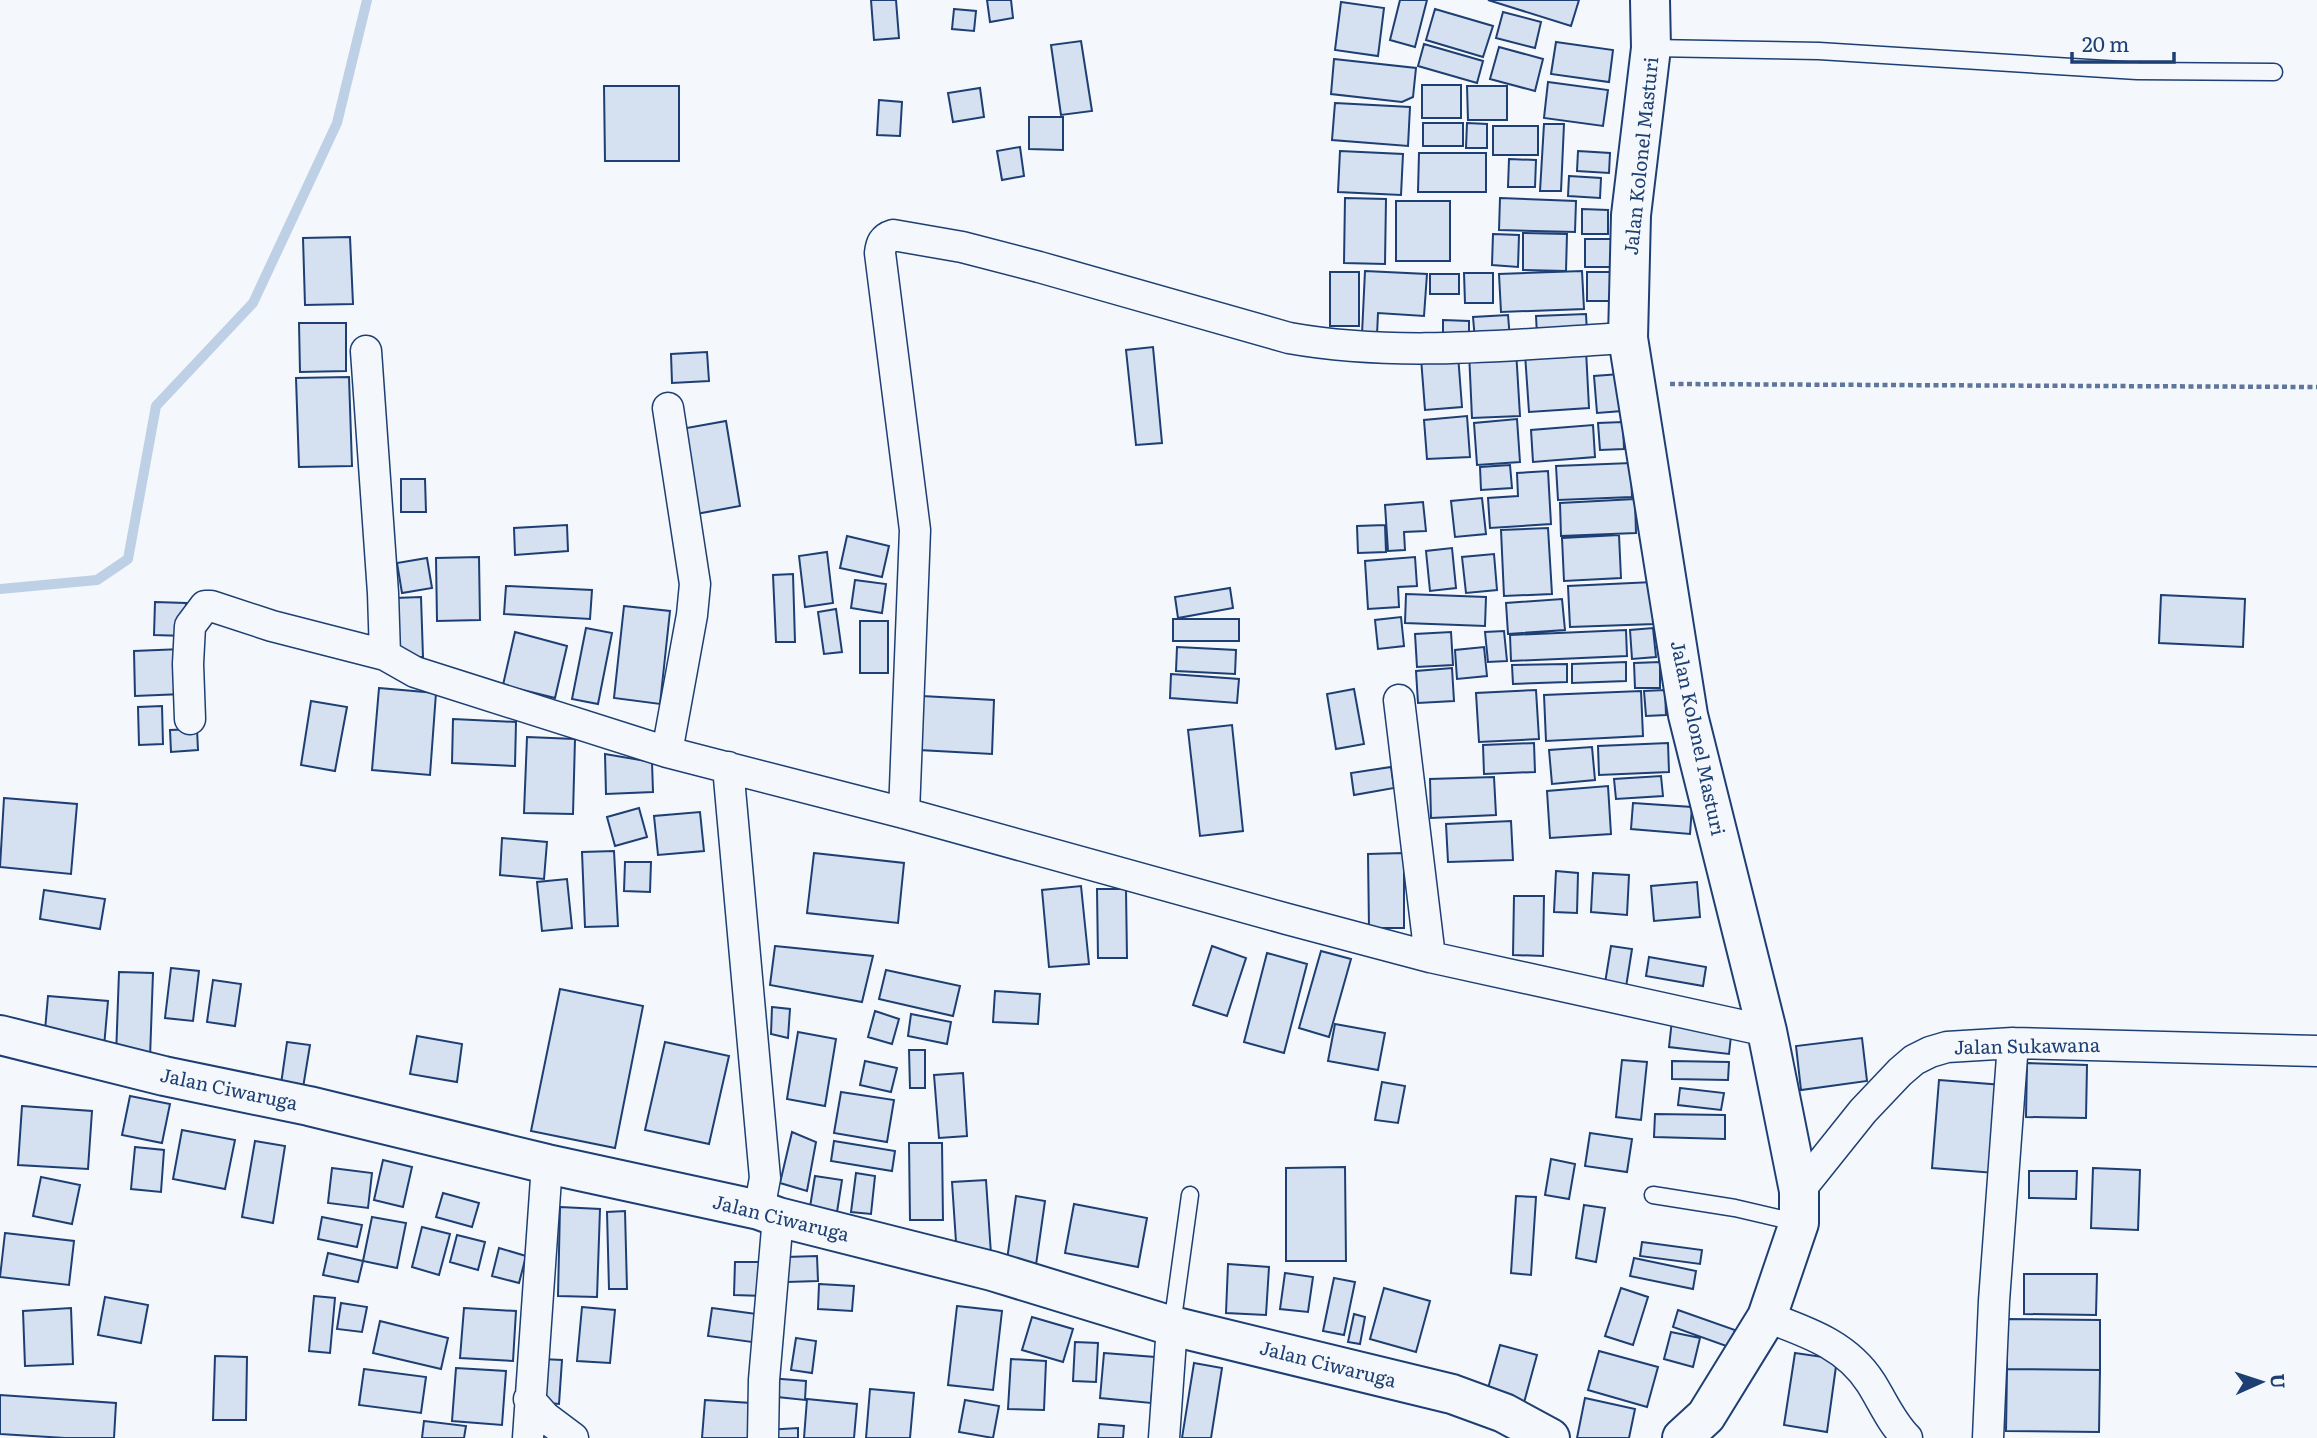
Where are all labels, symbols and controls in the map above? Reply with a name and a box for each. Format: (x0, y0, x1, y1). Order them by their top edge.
scale bar (2072, 21, 2174, 65)
text: 20 m (2082, 27, 2129, 58)
street label: Jalan Kolonel Masturi (1616, 56, 1664, 256)
street label: Jalan Kolonel Masturi (1665, 638, 1733, 838)
street label: Jalan Sukawana (1954, 1030, 2101, 1060)
street label: Jalan Ciwaruga (158, 1060, 301, 1116)
street label: Jalan Ciwaruga (710, 1187, 853, 1248)
street label: Jalan Ciwaruga (1257, 1333, 1400, 1394)
north arrow (2226, 1347, 2296, 1417)
text: U (2265, 1373, 2293, 1389)

